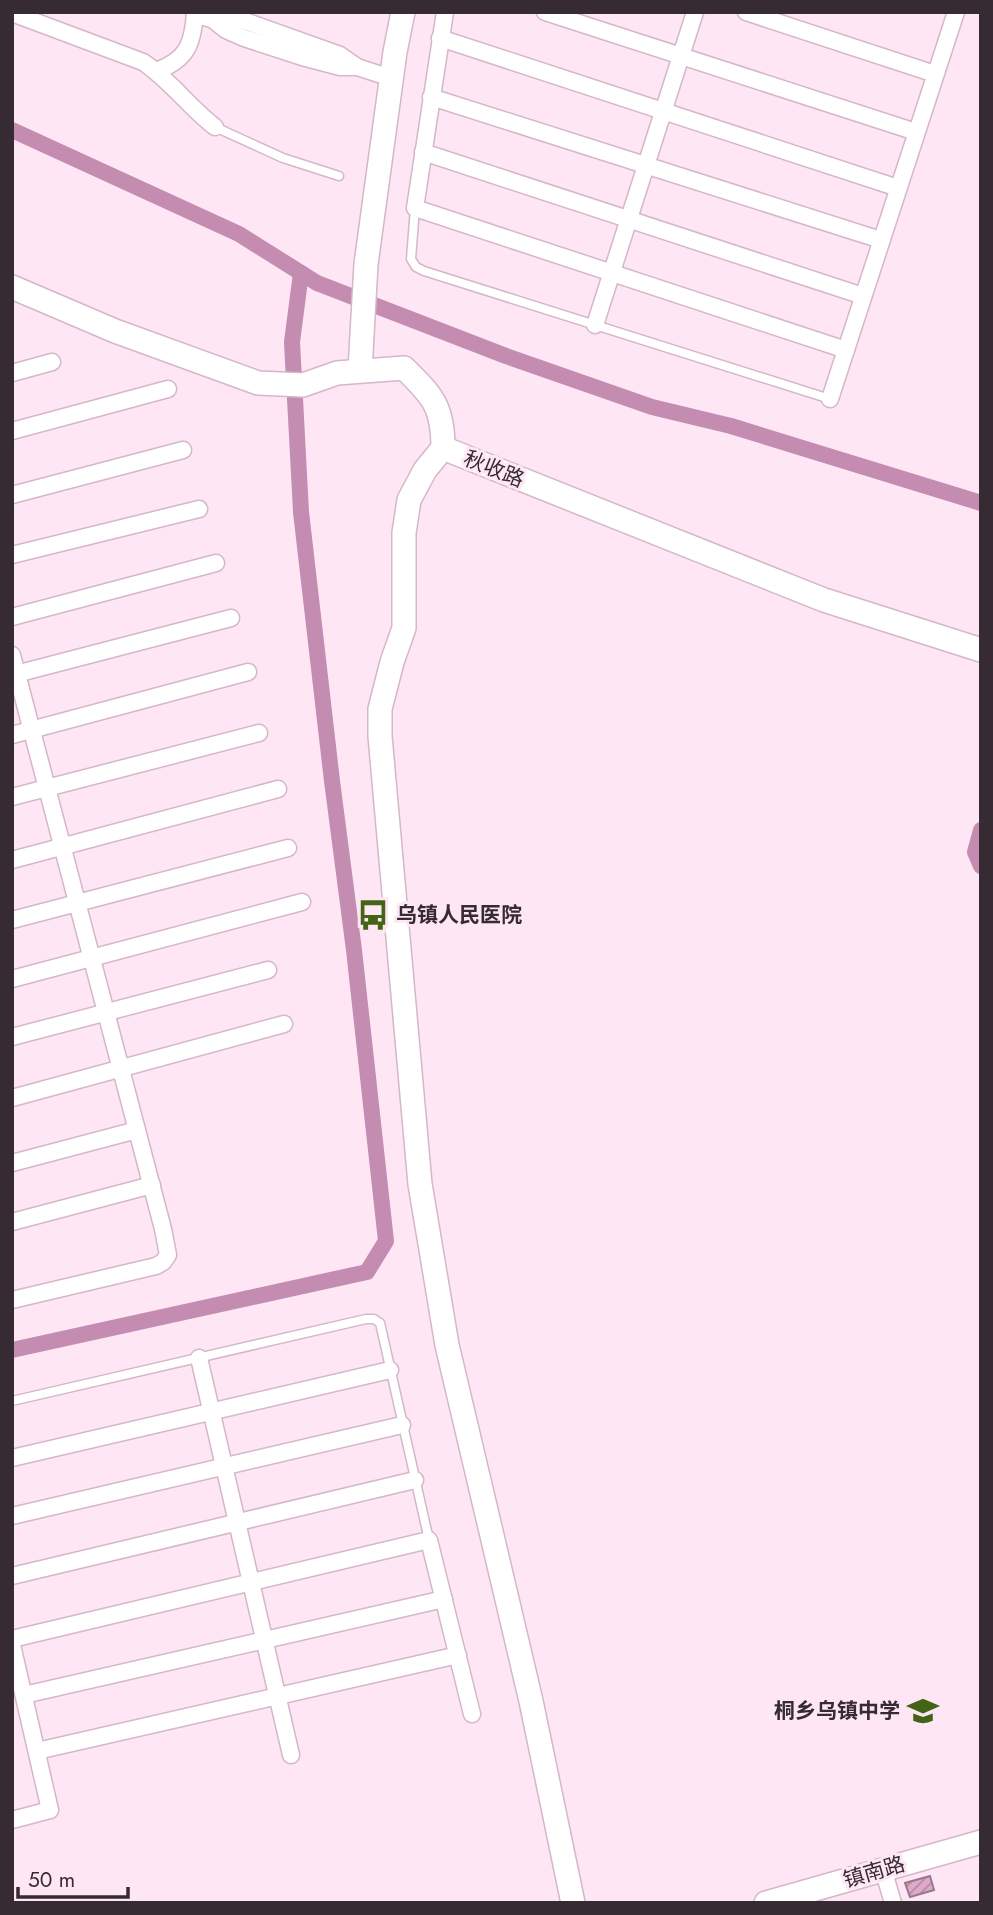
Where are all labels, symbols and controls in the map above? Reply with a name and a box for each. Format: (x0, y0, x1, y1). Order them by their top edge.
street label: 秋收路 (459, 443, 529, 495)
bus stop icon: 乌镇人民医院 (356, 898, 390, 932)
place label: 乌镇人民医院 (396, 900, 522, 930)
school or university icon: 桐乡乌镇中学 (906, 1694, 940, 1728)
place label: 桐乡乌镇中学 (774, 1696, 900, 1726)
street label: 镇南路 (840, 1849, 908, 1895)
scale bar (18, 1856, 128, 1900)
text: 50 m (28, 1865, 75, 1895)

